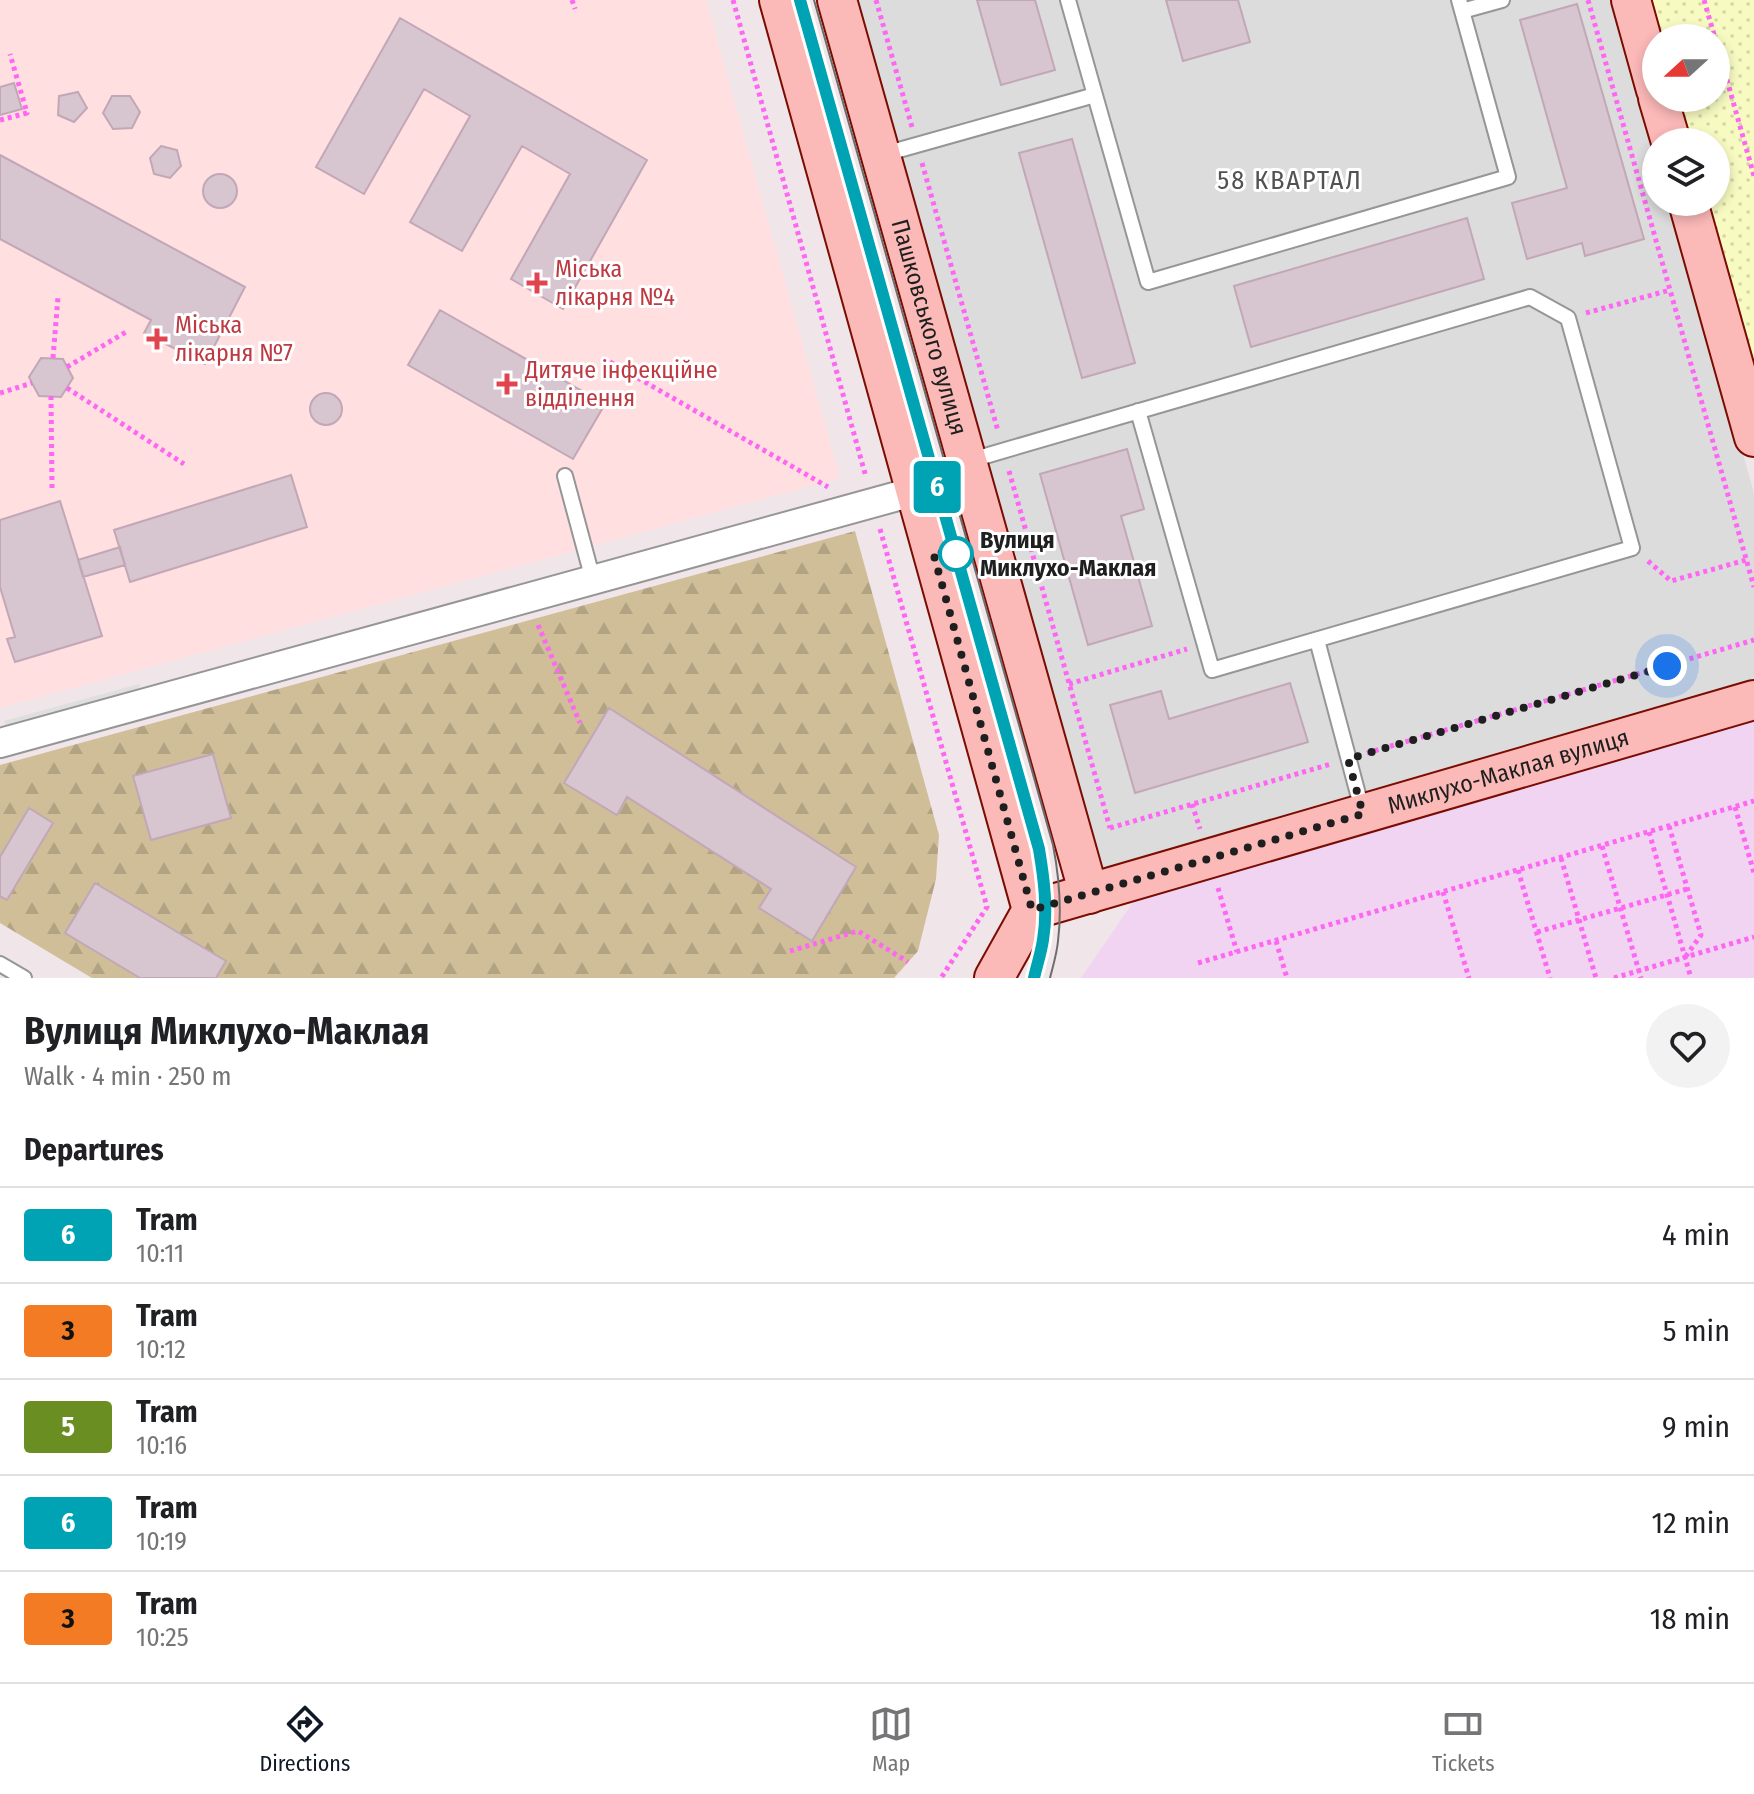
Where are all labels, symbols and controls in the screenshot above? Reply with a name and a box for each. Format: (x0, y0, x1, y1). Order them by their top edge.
north arrow (1642, 24, 1730, 112)
map controls (1642, 24, 1730, 216)
button: layers (1642, 128, 1730, 216)
district label: 58 КВАРТАЛ (1217, 165, 1363, 196)
street label: Пашковського вулиця (885, 216, 973, 438)
place label: Міська лікарня №4 (555, 255, 675, 311)
marker: Міська лікарня №4 (526, 272, 548, 294)
place label: Міська лікарня №7 (175, 311, 293, 367)
marker: Міська лікарня №7 (146, 328, 168, 350)
place label: Дитяче інфекційне відділення (524, 356, 718, 412)
marker: Дитяче інфекційне відділення (496, 373, 518, 395)
line badge: 6 (911, 461, 963, 513)
text: 6 (930, 470, 944, 503)
place label: Вулиця Миклухо-Маклая (980, 526, 1156, 582)
marker: Вулиця Миклухо-Маклая (939, 537, 973, 571)
your location (1647, 646, 1687, 686)
street label: Миклухо-Маклая вулиця (1384, 723, 1632, 820)
button: heart (1646, 1004, 1730, 1088)
text: Вулиця Миклухо-Маклая (24, 1008, 429, 1054)
text: Walk · 4 min · 250 m (24, 1061, 232, 1092)
text: Departures (24, 1132, 164, 1168)
text: Tram (136, 1202, 198, 1238)
text: 4 min (1662, 1217, 1730, 1253)
text: 6 (61, 1218, 75, 1251)
text: 10:11 (136, 1238, 184, 1269)
text: Tram (136, 1298, 198, 1334)
text: 5 min (1663, 1313, 1730, 1349)
text: 3 (61, 1314, 75, 1347)
text: 10:12 (136, 1334, 186, 1365)
text: Tram (136, 1394, 198, 1430)
text: 9 min (1662, 1409, 1730, 1445)
text: 5 (61, 1410, 75, 1443)
text: 10:16 (136, 1430, 187, 1461)
text: Tram (136, 1490, 198, 1526)
text: 12 min (1652, 1505, 1730, 1541)
text: 6 (61, 1506, 75, 1539)
text: 10:19 (136, 1526, 187, 1557)
text: Tram (136, 1586, 198, 1622)
text: 18 min (1650, 1601, 1730, 1637)
text: 3 (61, 1602, 75, 1635)
text: 10:25 (136, 1622, 189, 1653)
tab: Directions (259, 1702, 350, 1777)
tab: Map (869, 1702, 913, 1777)
tab: Tickets (1432, 1702, 1495, 1777)

